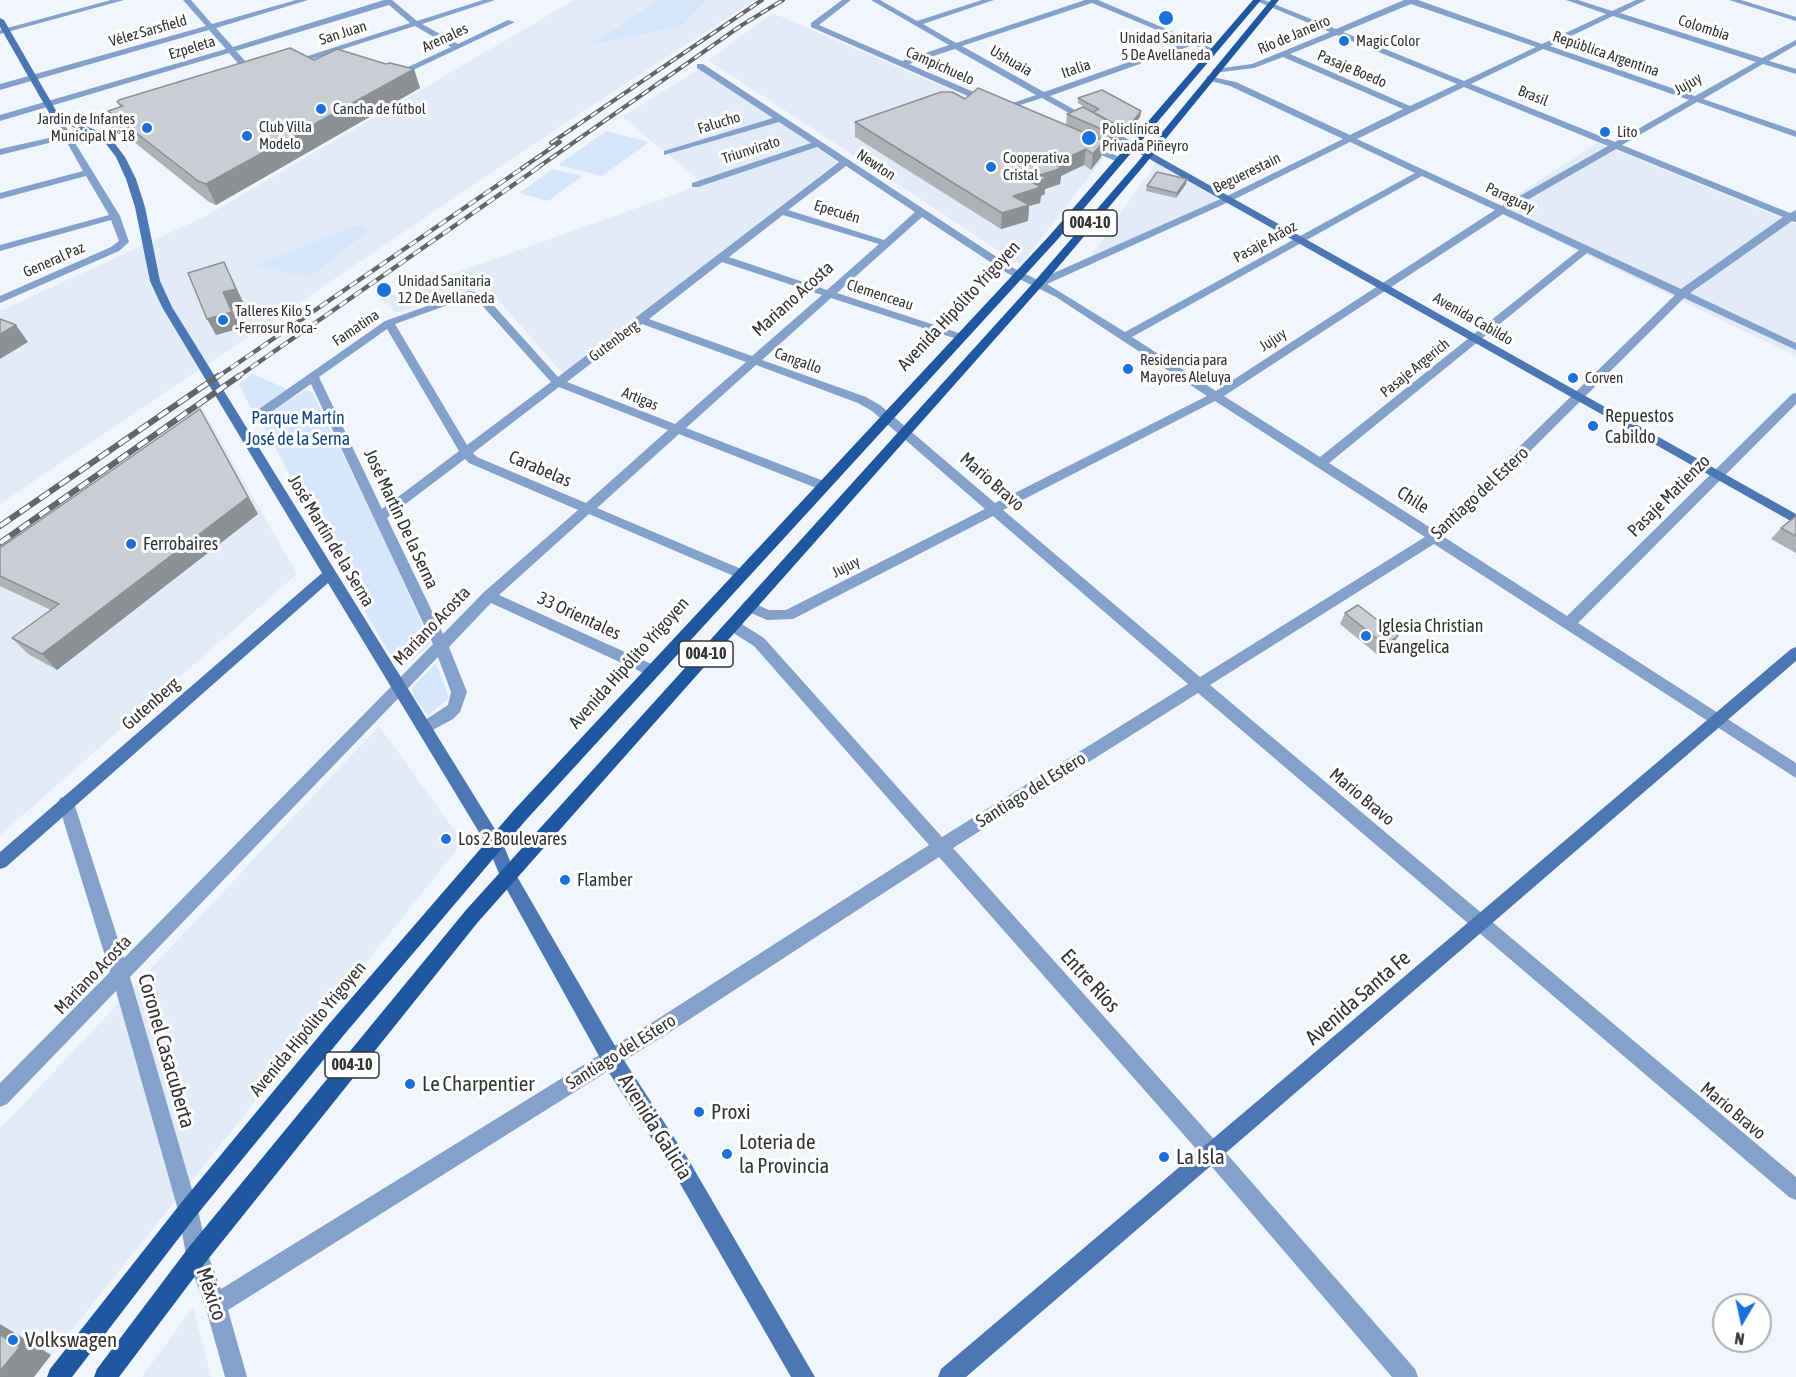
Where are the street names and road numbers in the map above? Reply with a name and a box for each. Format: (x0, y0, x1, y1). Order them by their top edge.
street label: Vélez Sarsfield (107, 11, 189, 51)
street label: Colombia (1676, 11, 1732, 45)
street label: Río de Janeiro (1255, 12, 1333, 58)
street label: San Juan (317, 17, 369, 49)
street label: Arenales (419, 20, 471, 56)
street label: República Argentina (1550, 27, 1662, 81)
street label: Ezpeleta (167, 32, 217, 64)
street label: Ushuaia (987, 42, 1035, 80)
street label: Campichuelo (903, 43, 977, 89)
street label: Pasaje Boedo (1315, 46, 1389, 92)
street label: Italia (1059, 56, 1093, 82)
street label: Jujuy (1671, 69, 1705, 99)
street label: Brasil (1515, 82, 1551, 110)
street label: Falucho (695, 108, 743, 138)
street label: Triunvirato (720, 132, 782, 168)
street label: Newton (853, 146, 899, 184)
street label: Beguerestain (1210, 149, 1284, 197)
street label: Paraguay (1483, 179, 1537, 217)
street label: Epecuén (812, 197, 862, 227)
road number: 004-10 (1063, 210, 1117, 236)
street label: Pasaje Aráoz (1230, 217, 1300, 267)
street label: Avenida Hipólito Yrigoyen (893, 237, 1025, 375)
street label: General Paz (20, 238, 88, 282)
street label: Mariano Acosta (748, 257, 838, 341)
street label: Clemenceau (844, 276, 916, 314)
street label: Avenida Cabildo (1430, 289, 1516, 349)
street label: Famatina (329, 306, 383, 350)
street label: Gutenberg (586, 316, 642, 366)
street label: Jujuy (1256, 325, 1290, 355)
street label: Pasaje Argerich (1377, 335, 1453, 401)
street label: Cangallo (772, 344, 824, 378)
street label: Artigas (619, 384, 661, 414)
street label: Santiago del Estero (1427, 442, 1533, 544)
street label: José Martín De la Serna (359, 446, 443, 592)
street label: Carabelas (505, 446, 575, 492)
street label: Mario Bravo (955, 448, 1029, 516)
street label: Pasaje Matienzo (1623, 450, 1715, 542)
street label: José Martín de la Serna (283, 471, 379, 611)
street label: Chile (1393, 482, 1433, 518)
street label: Jujuy (829, 552, 863, 582)
street label: Mariano Acosta (389, 582, 475, 670)
street label: 33 Orientales (534, 587, 624, 645)
street label: Avenida Hipólito Yrigoyen (564, 593, 694, 733)
road number: 004-10 (679, 641, 733, 667)
street label: Gutenberg (118, 673, 184, 735)
street label: Santiago del Estero (972, 748, 1090, 832)
street label: Mario Bravo (1325, 764, 1399, 830)
street label: Mariano Acosta (50, 931, 136, 1019)
street label: Entre Ríos (1055, 944, 1125, 1018)
street label: Avenida Santa Fe (1300, 946, 1416, 1050)
street label: Avenida Hipólito Yrigoyen (245, 957, 371, 1101)
street label: Coronel Casacuberta (132, 971, 200, 1131)
street label: Santiago del Estero (562, 1010, 680, 1094)
road number: 004-10 (325, 1052, 379, 1078)
street label: Avenida Galicia (613, 1070, 697, 1184)
street label: Mario Bravo (1696, 1078, 1770, 1144)
street label: México (190, 1264, 232, 1324)

